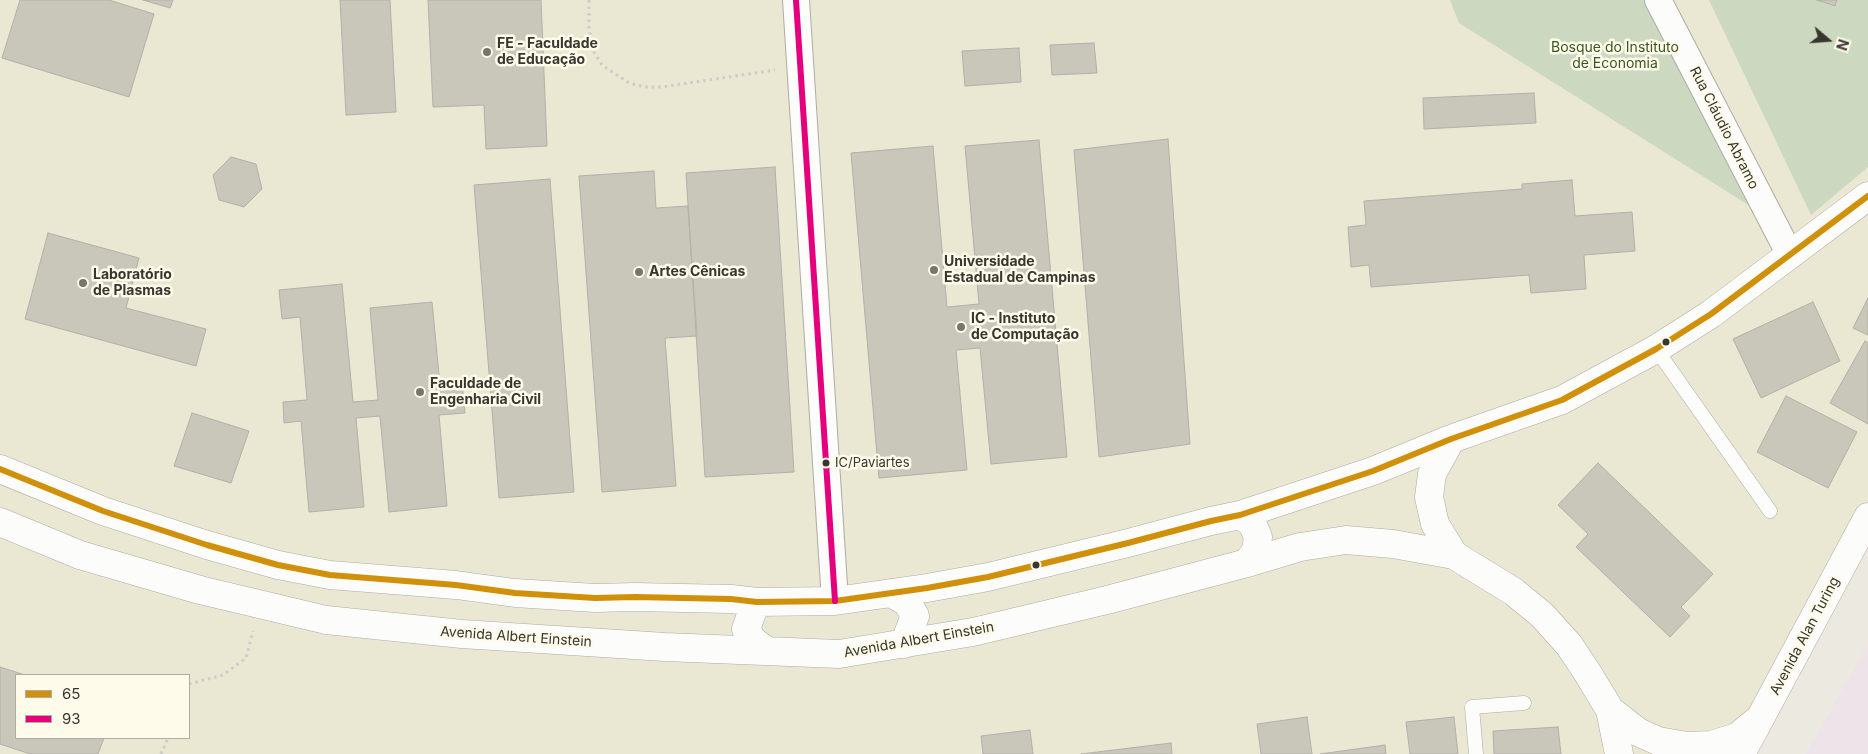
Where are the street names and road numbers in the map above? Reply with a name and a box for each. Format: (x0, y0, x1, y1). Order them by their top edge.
street label: Rua Cláudio Abramo (1686, 64, 1762, 192)
street label: Avenida Alan Turing (1767, 574, 1843, 698)
street label: Avenida Albert Einstein (843, 619, 995, 661)
street label: Avenida Albert Einstein (440, 623, 592, 651)

